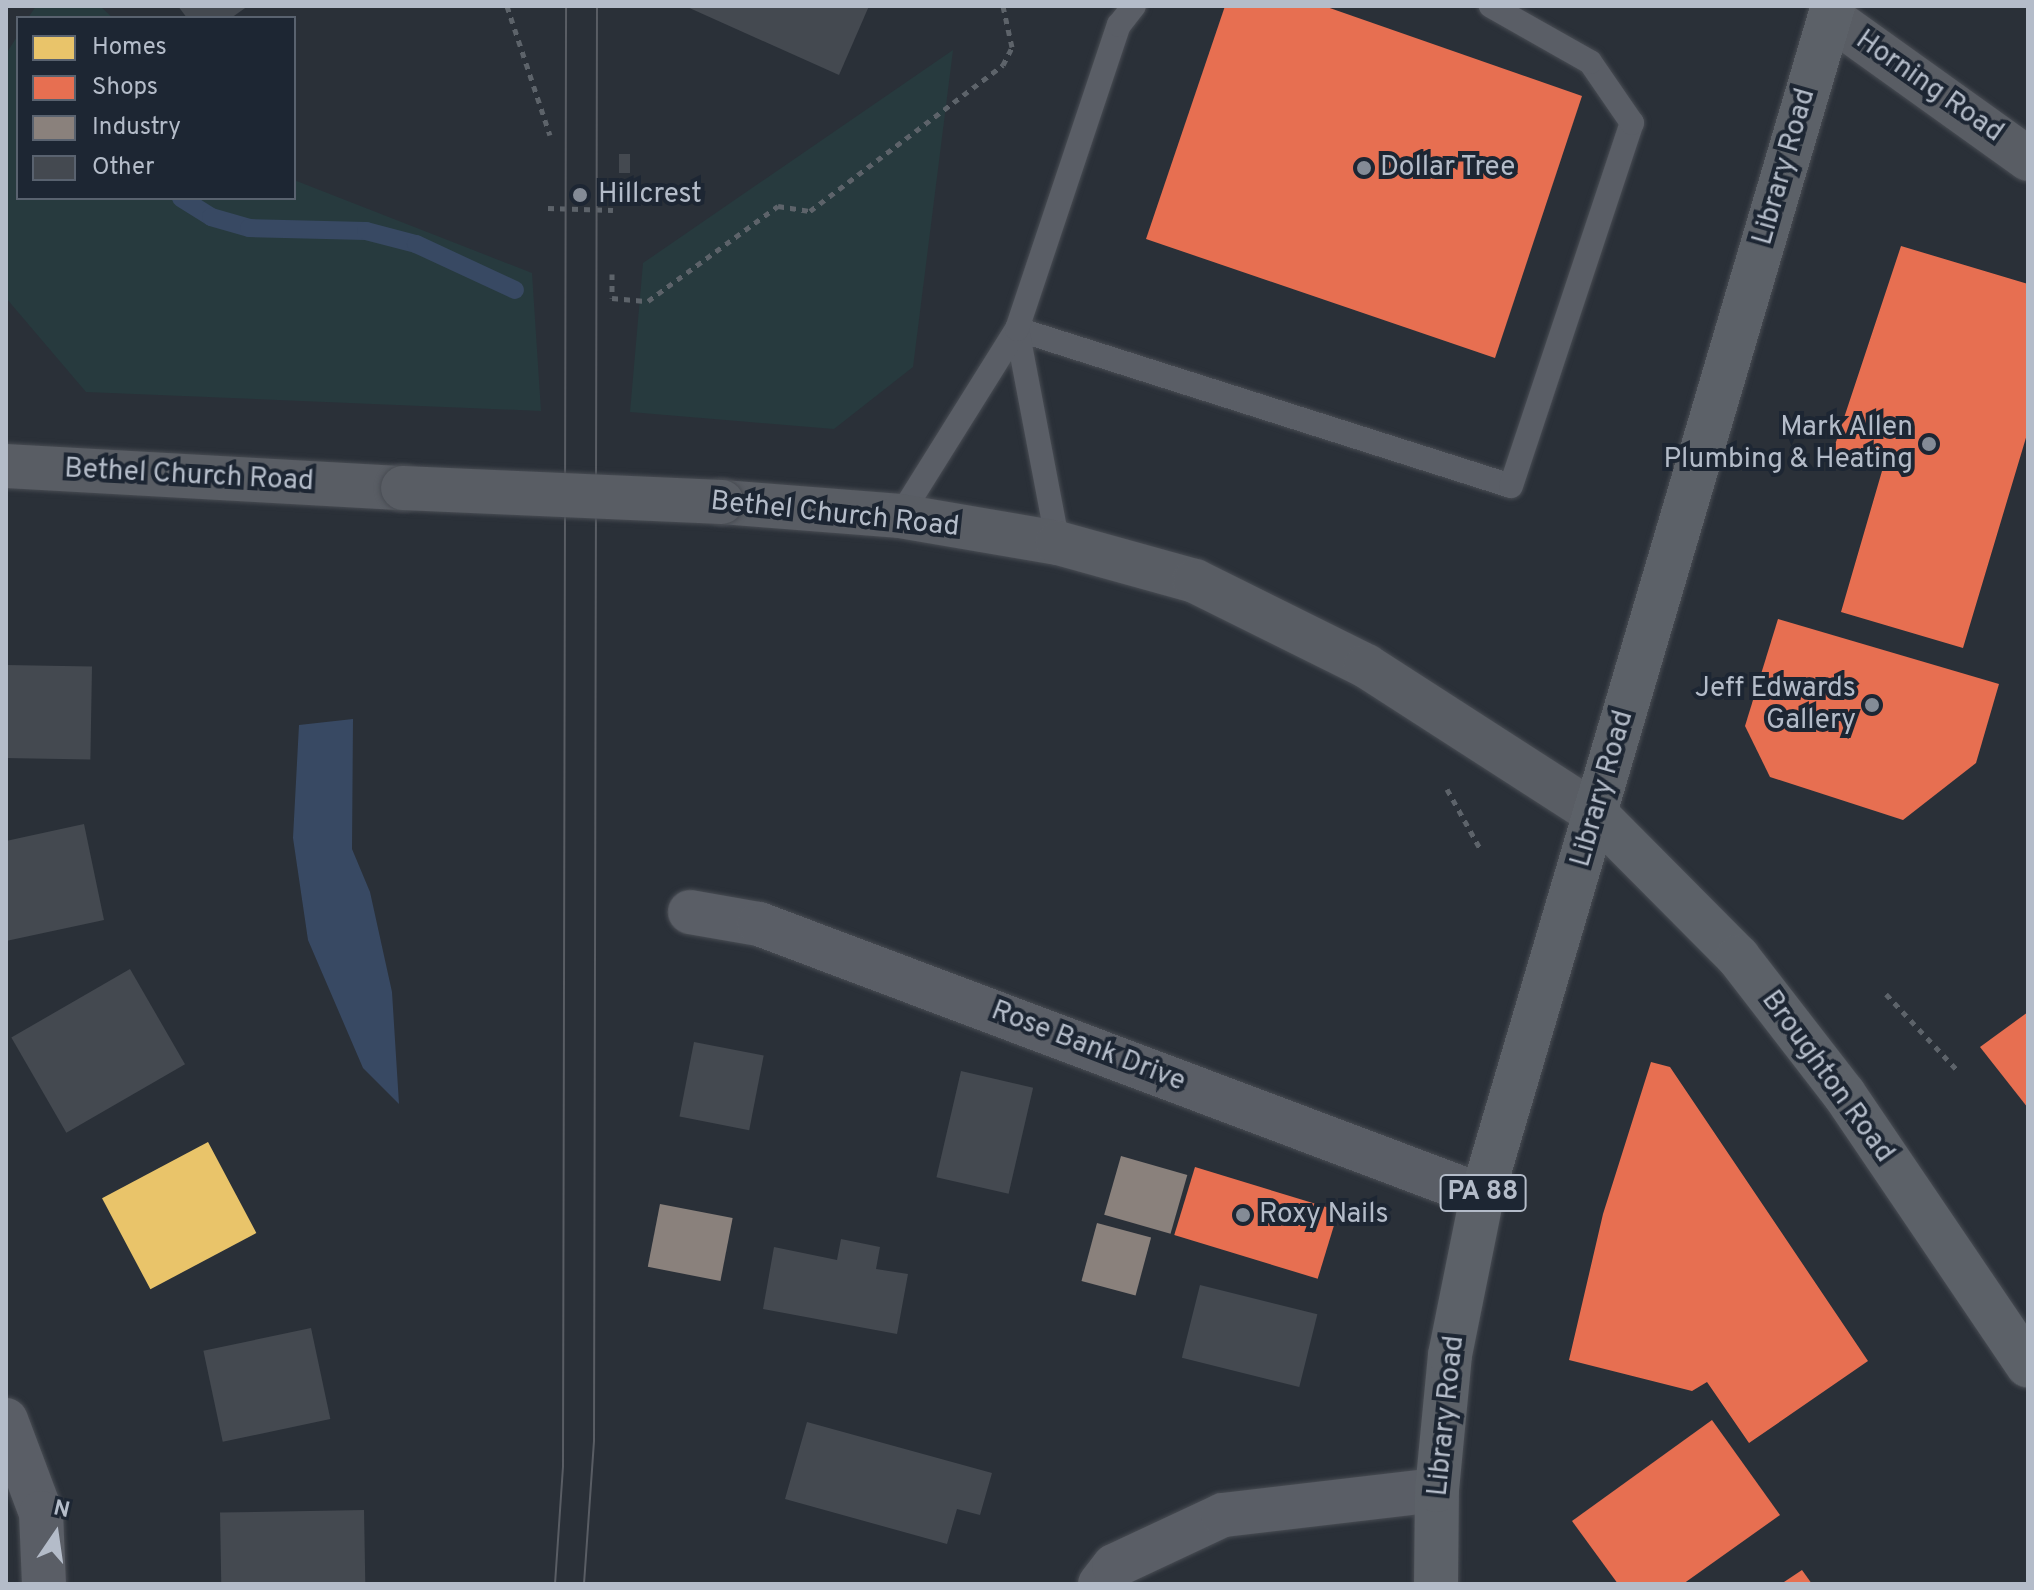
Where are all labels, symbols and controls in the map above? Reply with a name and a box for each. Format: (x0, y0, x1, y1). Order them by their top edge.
legend (16, 16, 296, 200)
street label: Horning Road (1849, 24, 2009, 150)
text: Homes (92, 33, 167, 63)
text: Shops (92, 73, 158, 103)
street label: Library Road (1747, 85, 1823, 249)
text: Industry (92, 113, 181, 143)
place label: Dollar Tree (1380, 151, 1516, 185)
text: Other (92, 153, 154, 183)
marker: Dollar Tree (1355, 159, 1373, 177)
place label: Hillcrest (598, 178, 702, 212)
marker: Hillcrest (569, 184, 591, 206)
place label: Mark Allen Plumbing & Heating (1663, 411, 1913, 477)
marker: Mark Allen Plumbing & Heating (1920, 435, 1938, 453)
street label: Bethel Church Road (63, 453, 315, 499)
street label: Bethel Church Road (709, 485, 961, 545)
place label: Jeff Edwards Gallery (1695, 672, 1856, 738)
marker: Jeff Edwards Gallery (1863, 696, 1881, 714)
street label: Library Road (1565, 707, 1641, 871)
street label: Broughton Road (1753, 985, 1901, 1169)
street label: Rose Bank Drive (986, 995, 1190, 1099)
road number: PA 88 (1439, 1171, 1527, 1215)
place label: Roxy Nails (1259, 1198, 1389, 1232)
marker: Roxy Nails (1234, 1206, 1252, 1224)
street label: Library Road (1422, 1334, 1472, 1498)
north arrow (16, 1494, 96, 1574)
text: N (51, 1495, 72, 1525)

